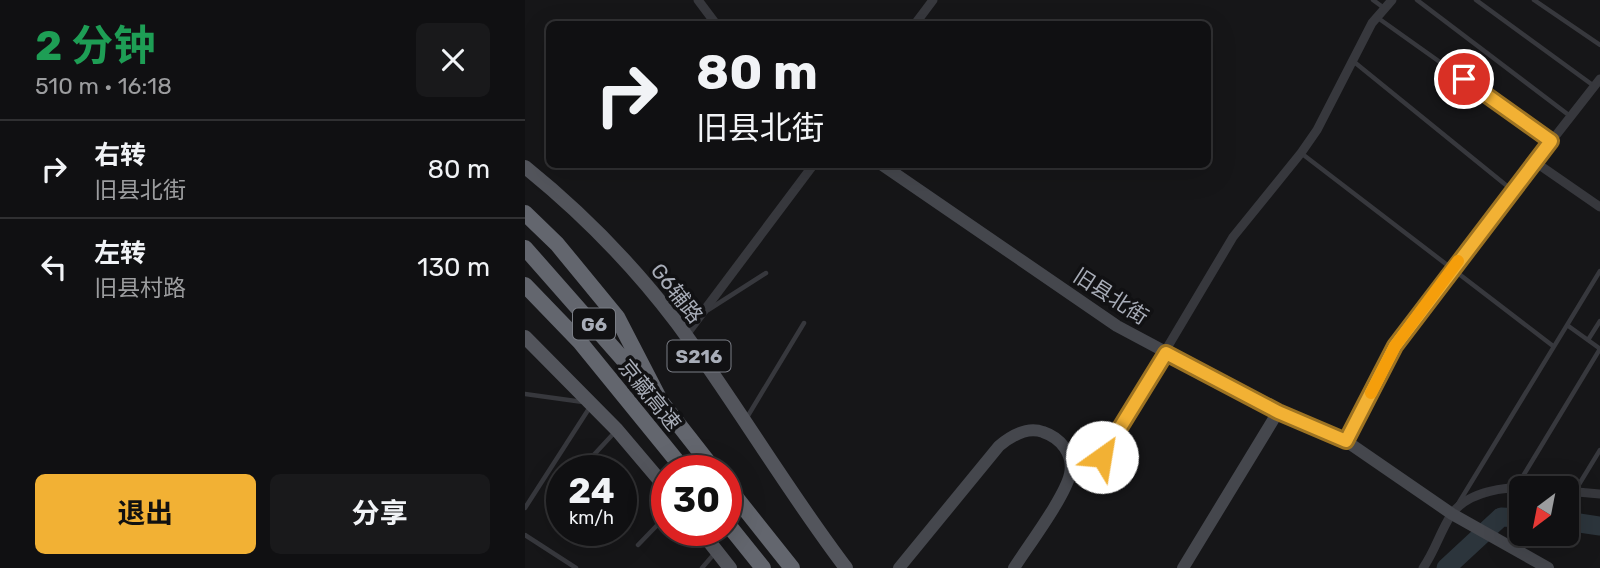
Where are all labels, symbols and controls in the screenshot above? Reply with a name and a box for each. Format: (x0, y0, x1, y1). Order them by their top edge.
text: 2 分钟 (35, 21, 155, 71)
button: close (416, 23, 490, 97)
text: 80 m (696, 43, 818, 101)
icon: right (581, 49, 672, 140)
pin (1434, 49, 1494, 109)
icon: arrive (1445, 60, 1483, 98)
text: 510 m · 16:18 (35, 72, 172, 100)
text: 旧县北街 (696, 109, 824, 147)
text: 右转 (94, 140, 146, 171)
icon: right (35, 150, 73, 188)
text: 80 m (427, 154, 490, 185)
text: 旧县北街 (94, 176, 186, 204)
text: 左转 (94, 238, 146, 269)
icon: left (35, 248, 73, 286)
text: 130 m (417, 252, 490, 283)
street label: G6辅路 (646, 258, 708, 328)
street label: 旧县北街 (1069, 263, 1153, 329)
text: 旧县村路 (94, 274, 186, 302)
road number: G6 (573, 308, 615, 340)
road number: S216 (667, 340, 731, 372)
street label: 京藏高速 (614, 354, 686, 436)
position arrow (1065, 420, 1139, 494)
speed limit sign: 30 (651, 455, 742, 546)
text: 24 (568, 470, 615, 512)
button: 退出 (35, 474, 256, 554)
button: 分享 (270, 474, 490, 554)
north arrow (1509, 476, 1579, 546)
map controls (1509, 476, 1579, 546)
text: km/h (569, 507, 614, 529)

